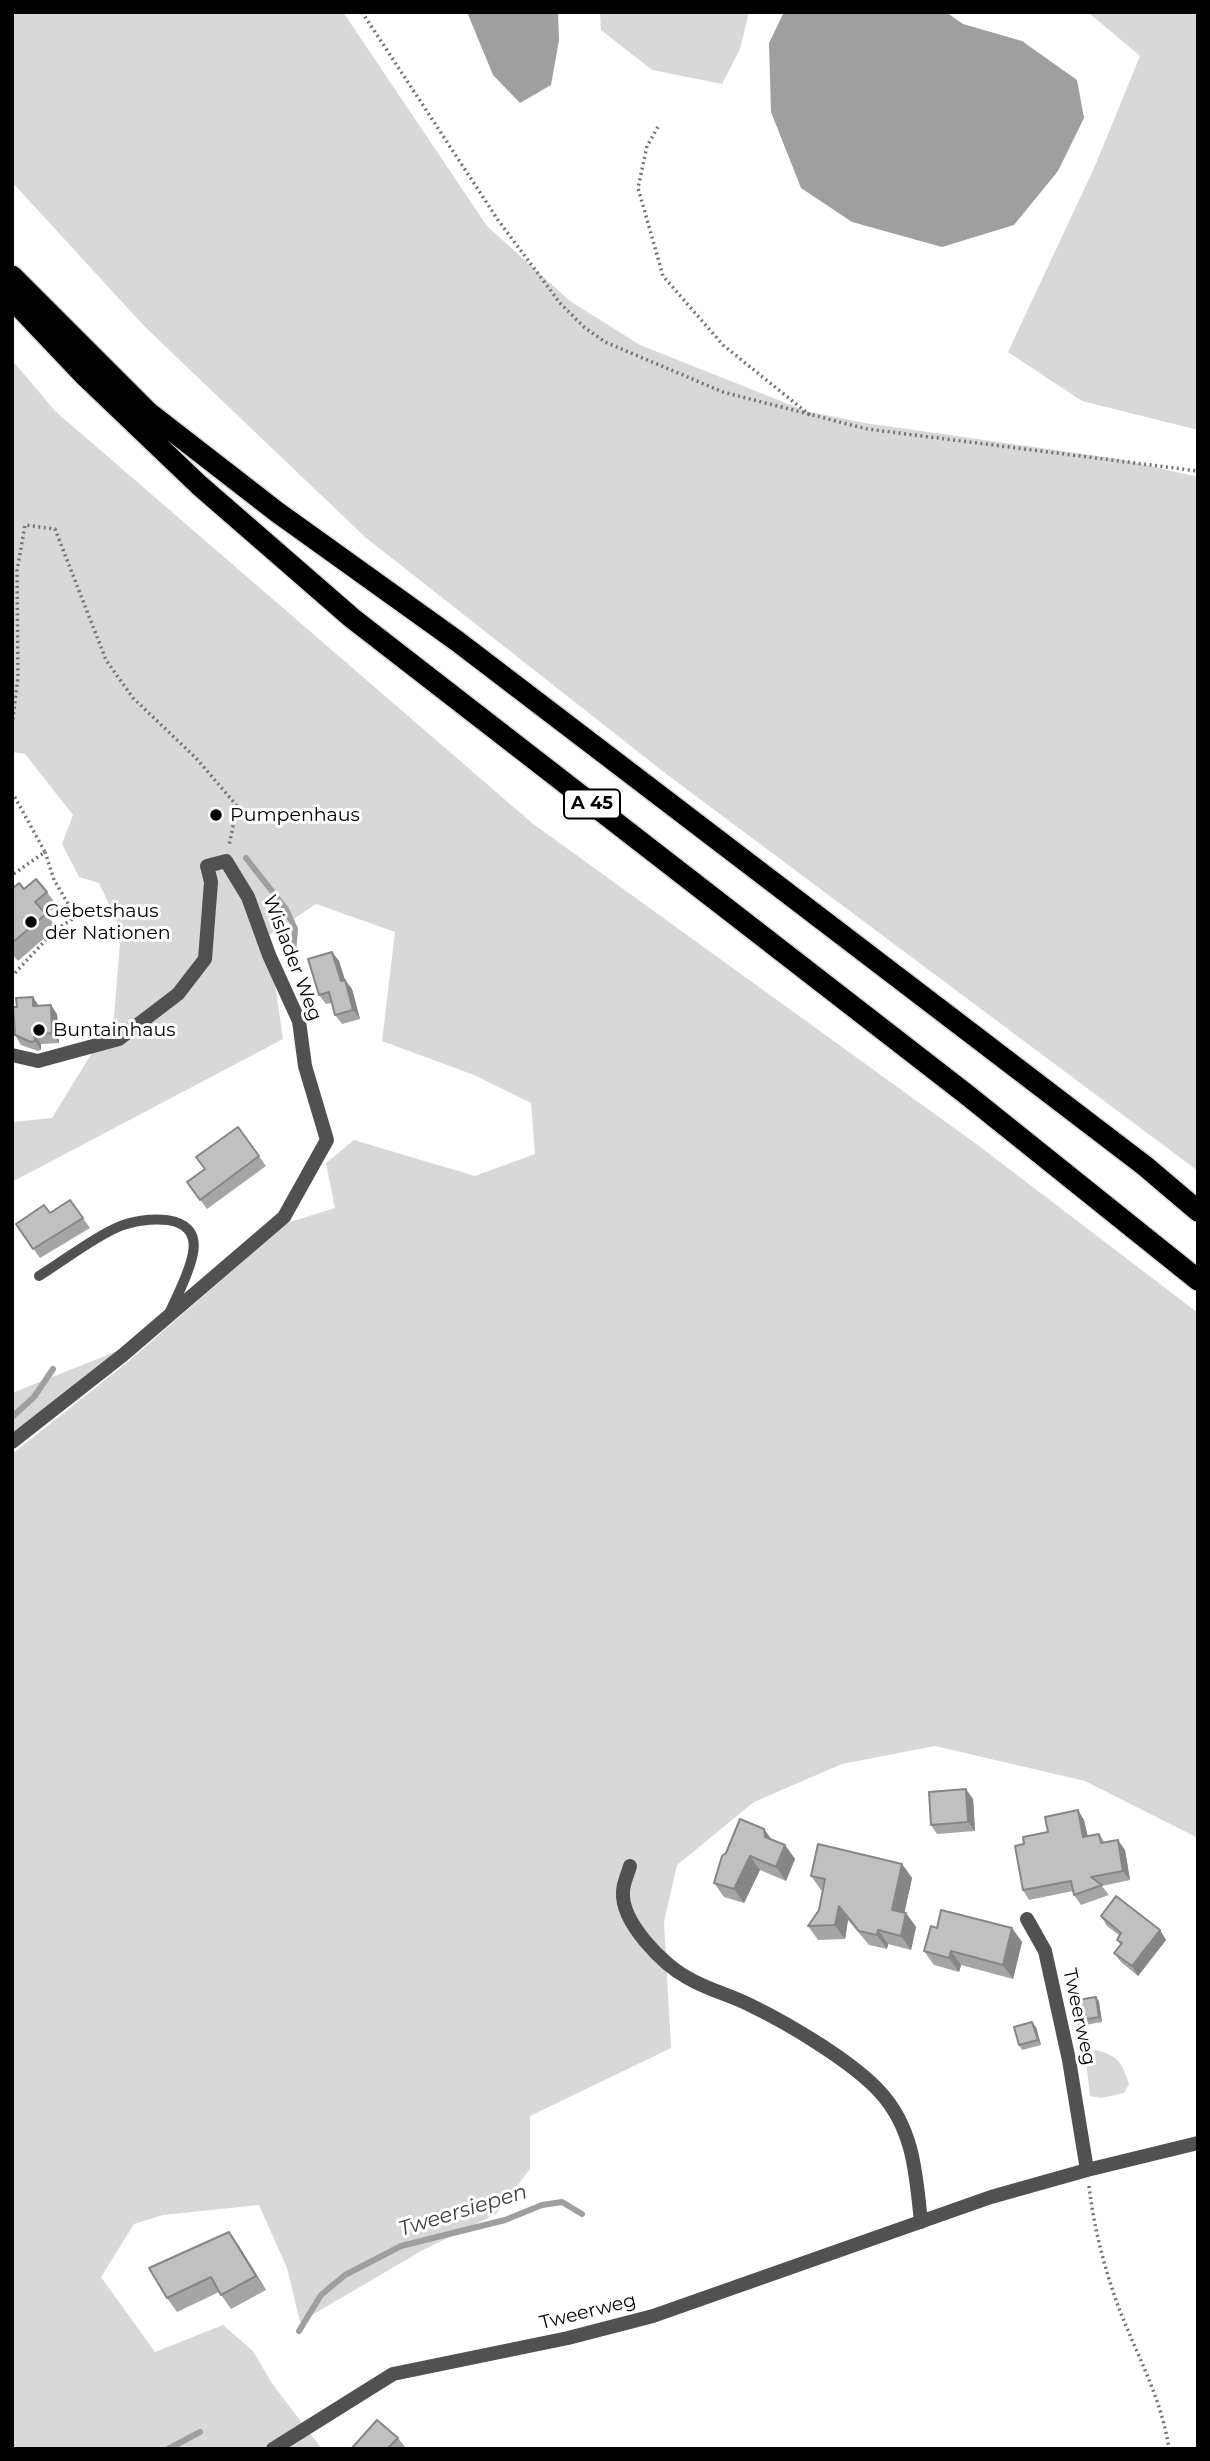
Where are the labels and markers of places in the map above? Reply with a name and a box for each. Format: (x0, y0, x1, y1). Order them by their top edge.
place label: Pumpenhaus (230, 804, 360, 826)
marker: Pumpenhaus (208, 807, 224, 823)
place label: Gebetshaus der Nationen (45, 900, 171, 944)
marker: Gebetshaus der Nationen (23, 914, 39, 930)
place label: Buntainhaus (53, 1019, 176, 1041)
marker: Buntainhaus (31, 1022, 47, 1038)

